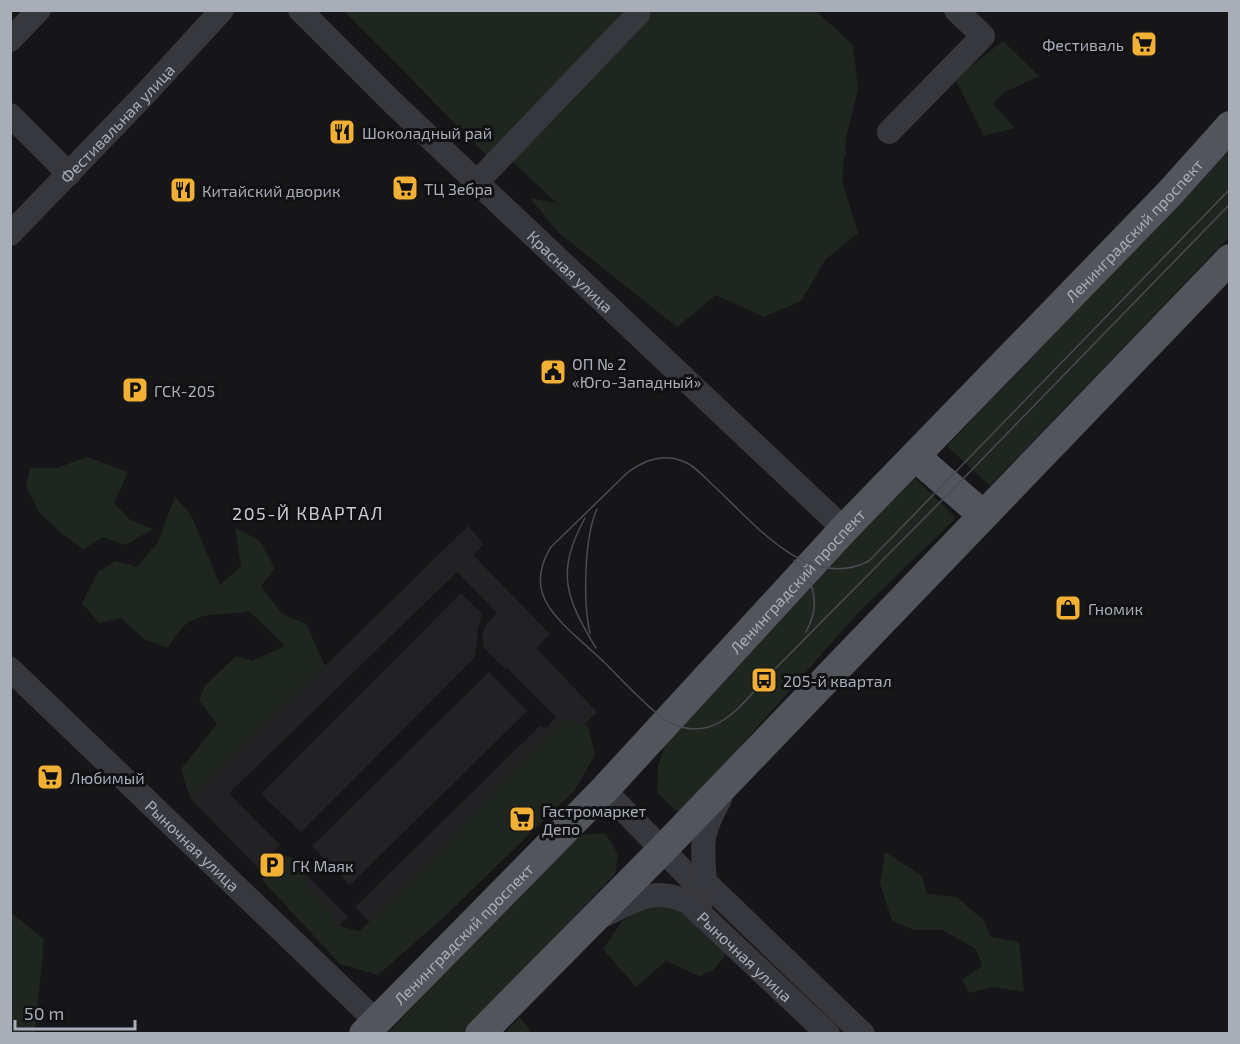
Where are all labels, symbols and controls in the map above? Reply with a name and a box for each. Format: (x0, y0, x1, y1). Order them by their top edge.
supermarket icon: Фестиваль (1129, 29, 1159, 59)
place label: Фестиваль (1042, 35, 1124, 54)
street label: Фестивальная улица (56, 60, 178, 186)
restaurant icon: Шоколадный рай (327, 117, 357, 147)
place label: Шоколадный рай (362, 123, 492, 142)
street label: Ленинградский проспект (1061, 154, 1206, 305)
supermarket icon: ТЦ Зебра (390, 173, 420, 203)
restaurant icon: Китайский дворик (168, 175, 198, 205)
place label: ТЦ Зебра (424, 179, 493, 198)
place label: Китайский дворик (202, 181, 341, 200)
street label: Красная улица (524, 226, 618, 316)
place label: ОП № 2 «Юго-Западный» (572, 354, 701, 391)
public building icon: ОП № 2 «Юго-Западный» (538, 357, 568, 387)
parking icon: ГСК-205 (120, 375, 150, 405)
place label: ГСК-205 (154, 381, 215, 400)
district label: 205-Й КВАРТАЛ (232, 502, 384, 524)
street label: Ленинградский проспект (725, 504, 869, 657)
shop icon: Гномик (1053, 593, 1083, 623)
place label: Гномик (1088, 599, 1143, 618)
bus stop icon: 205-й квартал (749, 665, 779, 695)
place label: 205-й квартал (783, 671, 892, 690)
supermarket icon: Любимый (35, 762, 65, 792)
place label: Любимый (70, 768, 145, 787)
street label: Рыночная улица (142, 796, 244, 895)
place label: Гастромаркет Депо (542, 801, 646, 838)
supermarket icon: Гастромаркет Депо (507, 804, 537, 834)
parking icon: ГК Маяк (257, 850, 287, 880)
place label: ГК Маяк (292, 856, 354, 875)
street label: Ленинградский проспект (389, 859, 537, 1008)
street label: Рыночная улица (694, 907, 797, 1005)
scale bar (15, 993, 135, 1031)
text: 50 m (24, 1002, 64, 1024)

